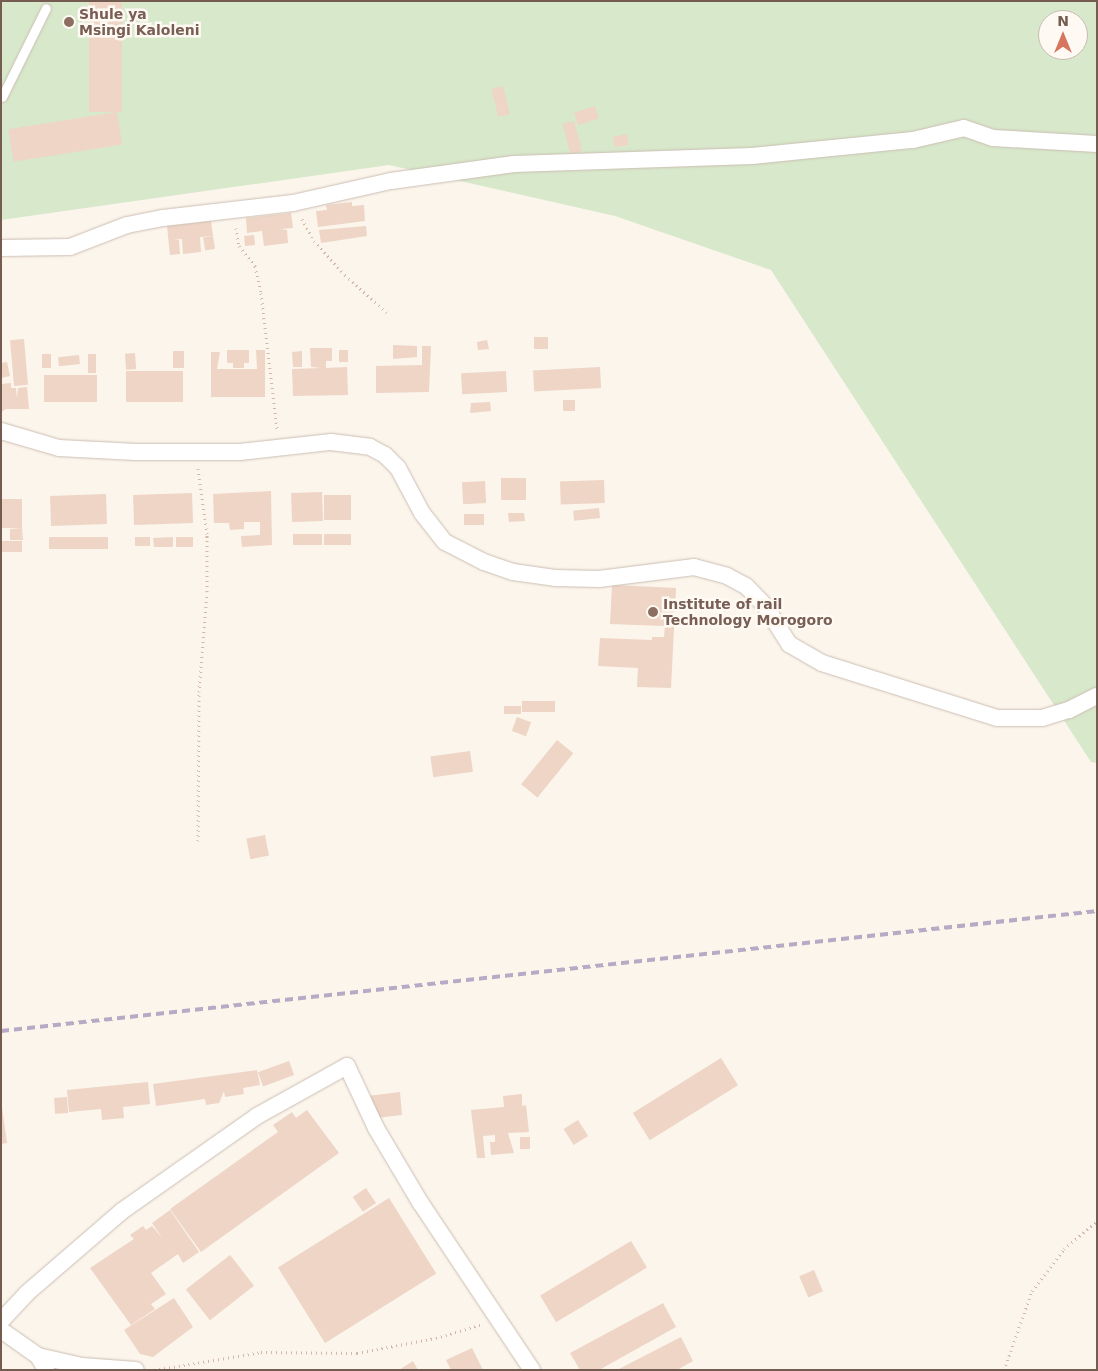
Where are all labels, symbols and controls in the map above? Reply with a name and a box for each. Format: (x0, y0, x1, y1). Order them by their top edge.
place label: Shule ya Msingi Kaloleni (79, 6, 199, 38)
north arrow (1038, 10, 1088, 60)
text: N (1057, 13, 1069, 29)
marker: Shule ya Msingi Kaloleni (63, 16, 75, 28)
place label: Institute of rail Technology Morogoro (663, 596, 833, 628)
marker: Institute of rail Technology Morogoro (647, 606, 659, 618)

